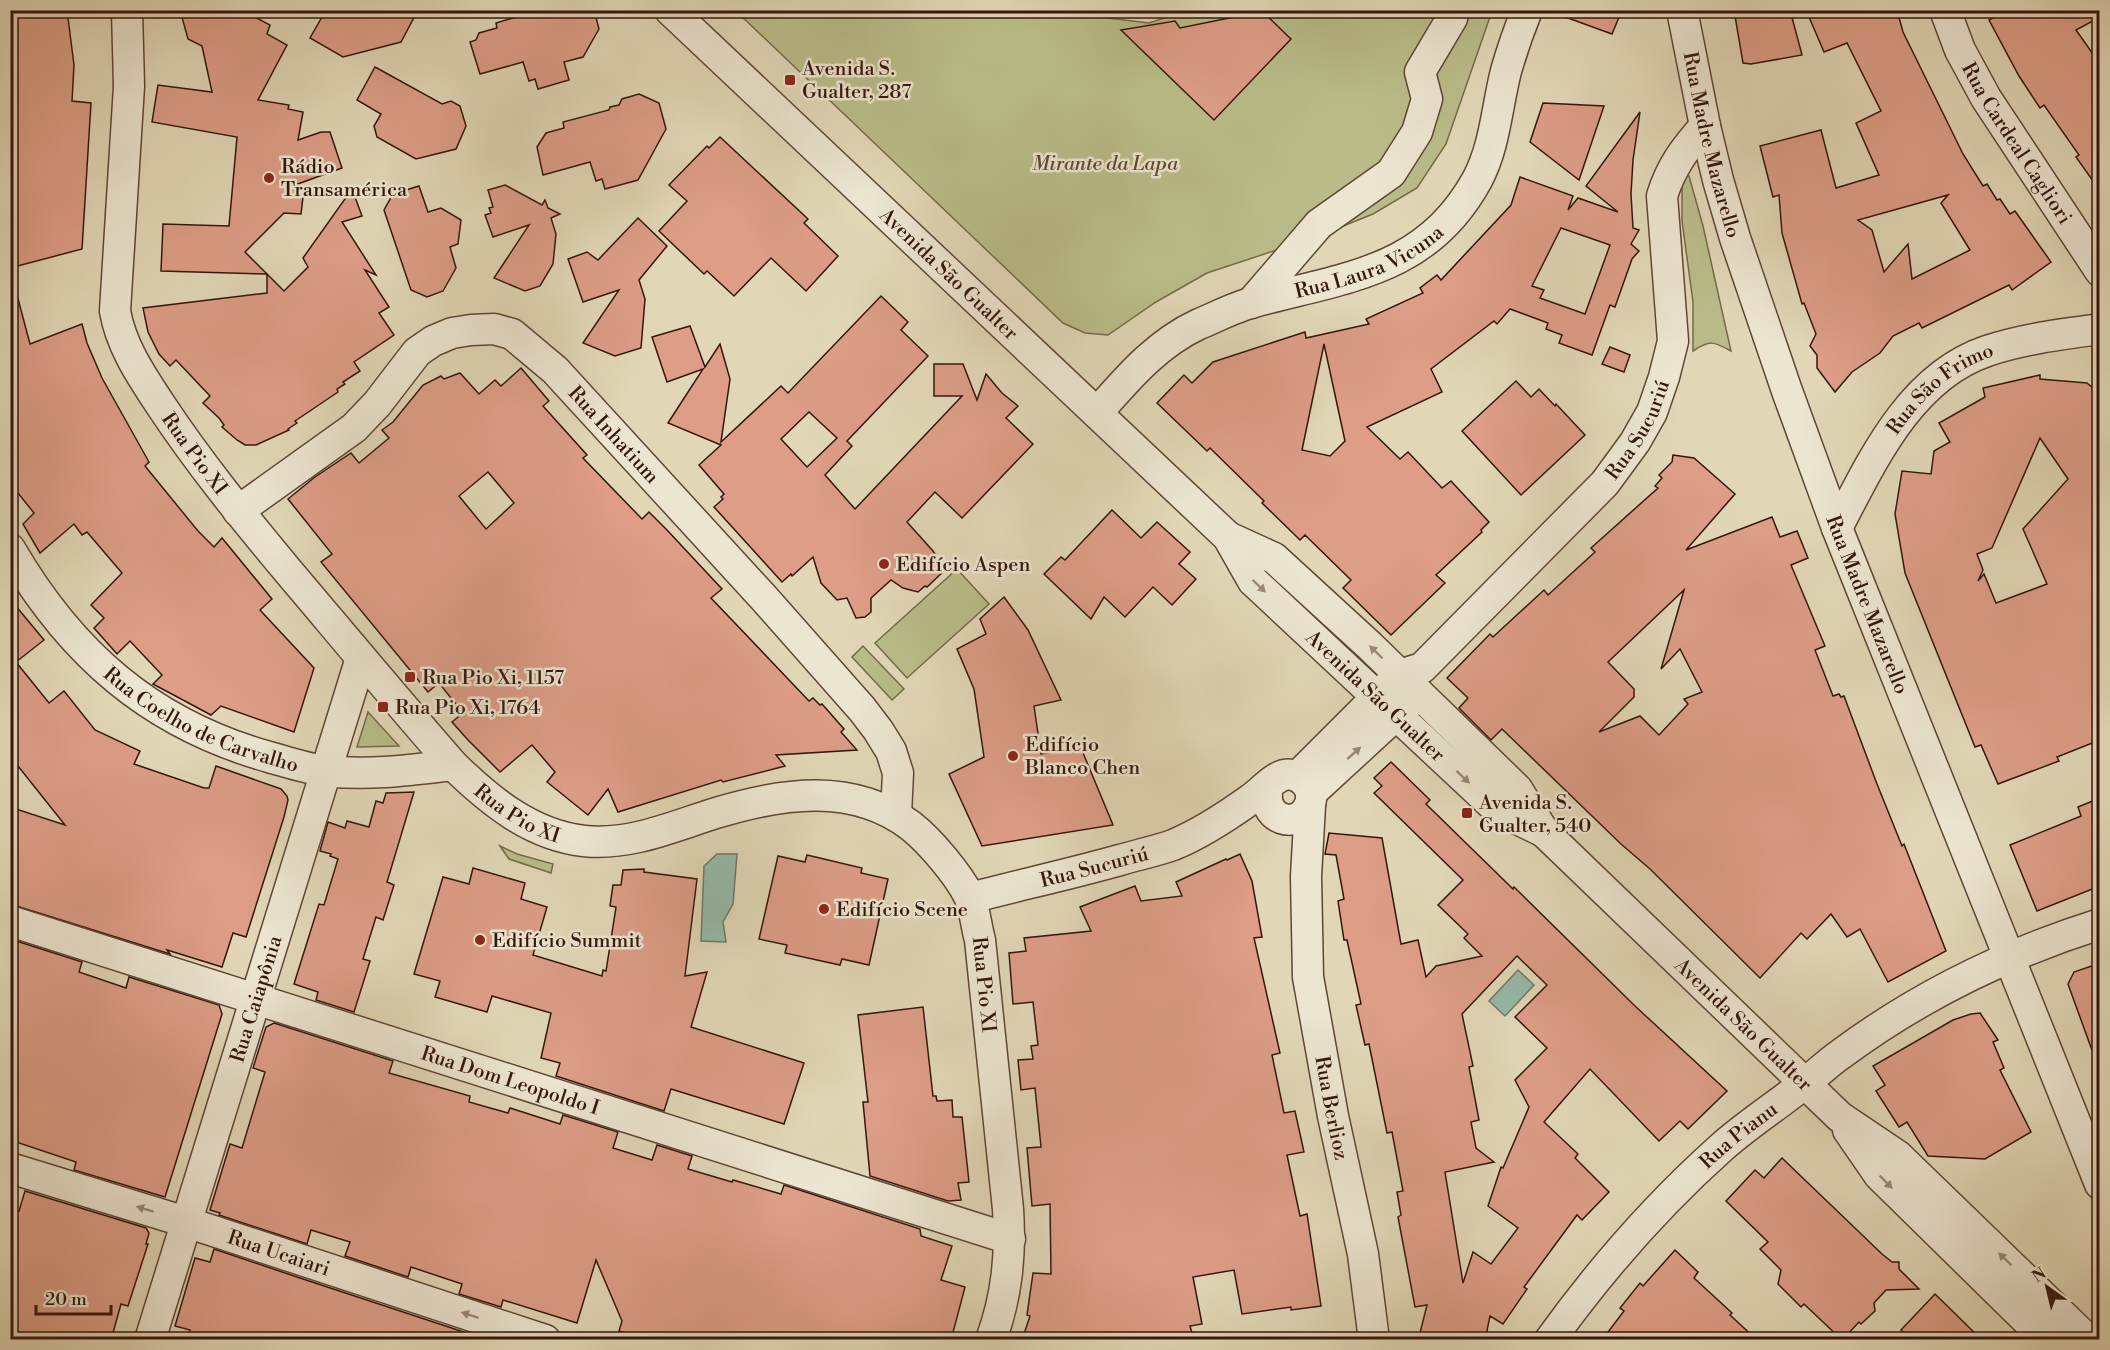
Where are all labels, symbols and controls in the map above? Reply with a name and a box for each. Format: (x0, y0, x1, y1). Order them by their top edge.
street label: Rua Madre Mazarello (1677, 50, 1745, 241)
place label: Avenida S. Gualter, 287 (801, 57, 911, 105)
street label: Rua Cardeal Cagliori (1955, 59, 2077, 230)
marker: Avenida S. Gualter, 287 (783, 73, 797, 87)
park label: Mirante da Lapa (1032, 152, 1179, 177)
place label: Rádio Transamérica (281, 155, 408, 203)
marker: Rádio Transamérica (262, 171, 276, 185)
street label: Avenida São Gualter (873, 203, 1023, 346)
street label: Rua Laura Vicuna (1292, 220, 1450, 305)
street label: Rua São Frimo (1882, 339, 1997, 440)
street label: Rua Sucuriú (1601, 377, 1676, 485)
street label: Rua Inhatium (562, 381, 664, 490)
street label: Rua Pio XI (155, 408, 233, 501)
street label: Rua Madre Mazarello (1819, 512, 1913, 698)
place label: Edifício Aspen (896, 553, 1030, 578)
marker: Edifício Aspen (877, 557, 891, 571)
one-way arrow (1252, 579, 1267, 593)
street label: Avenida São Gualter (1299, 625, 1450, 768)
one-way arrow (1369, 645, 1383, 659)
street label: Rua Coelho de Carvalho (98, 662, 301, 779)
place label: Rua Pio Xi, 1157 (422, 666, 564, 691)
marker: Rua Pio Xi, 1157 (403, 670, 417, 684)
place label: Rua Pio Xi, 1764 (395, 696, 540, 721)
marker: Rua Pio Xi, 1764 (376, 700, 390, 714)
place label: Edifício Blanco Chen (1024, 733, 1140, 781)
one-way arrow (1347, 746, 1362, 760)
marker: Edifício Blanco Chen (1006, 749, 1020, 763)
one-way arrow (1455, 769, 1469, 783)
street label: Rua Pio XI (468, 779, 563, 850)
place label: Avenida S. Gualter, 540 (1478, 791, 1591, 839)
marker: Avenida S. Gualter, 540 (1460, 806, 1474, 820)
street label: Rua Sucuriú (1038, 842, 1152, 894)
place label: Edifício Scene (836, 898, 968, 923)
marker: Edifício Scene (817, 902, 831, 916)
place label: Edifício Summit (492, 929, 642, 954)
street label: Rua Caiapônia (226, 932, 289, 1066)
marker: Edifício Summit (473, 933, 487, 947)
street label: Rua Pio XI (966, 935, 1001, 1034)
street label: Avenida São Gualter (1668, 953, 1817, 1098)
street label: Rua Dom Leopoldo I (418, 1041, 602, 1122)
street label: Rua Berlioz (1308, 1054, 1353, 1162)
street label: Rua Pianu (1695, 1097, 1783, 1175)
one-way arrow (1878, 1174, 1892, 1188)
one-way arrow (136, 1204, 154, 1213)
street label: Rua Ucaiari (224, 1226, 333, 1283)
one-way arrow (1999, 1253, 2013, 1267)
north arrow (2017, 1257, 2077, 1317)
text: N (2028, 1263, 2050, 1287)
scale bar (36, 1278, 111, 1316)
text: 20 m (45, 1288, 87, 1311)
one-way arrow (461, 1310, 479, 1319)

